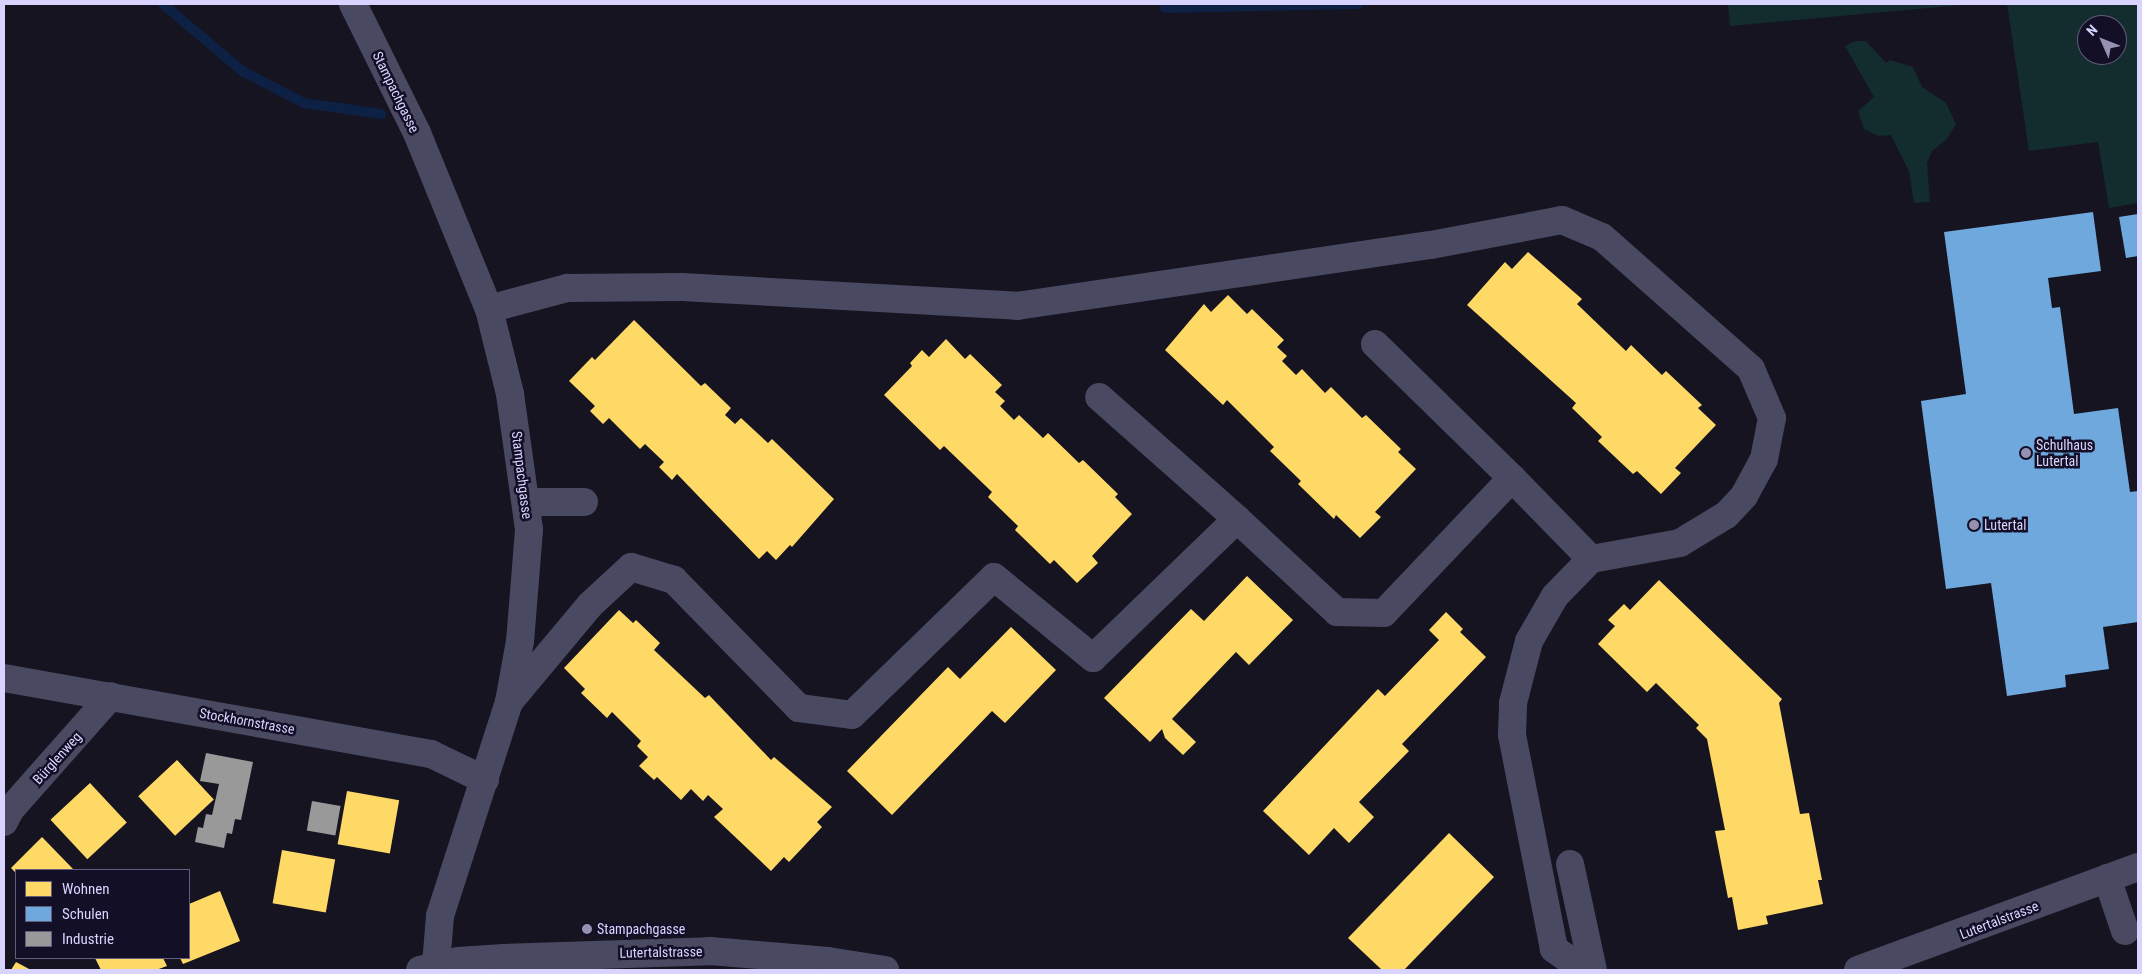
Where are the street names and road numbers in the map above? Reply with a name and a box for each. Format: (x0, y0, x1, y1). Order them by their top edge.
street label: Stampachgasse (369, 49, 423, 135)
street label: Stampachgasse (508, 430, 536, 520)
street label: Stockhornstrasse (198, 704, 296, 738)
street label: Bürglenweg (29, 728, 85, 788)
street label: Lutertalstrasse (1957, 897, 2041, 943)
street label: Lutertalstrasse (619, 943, 703, 961)

